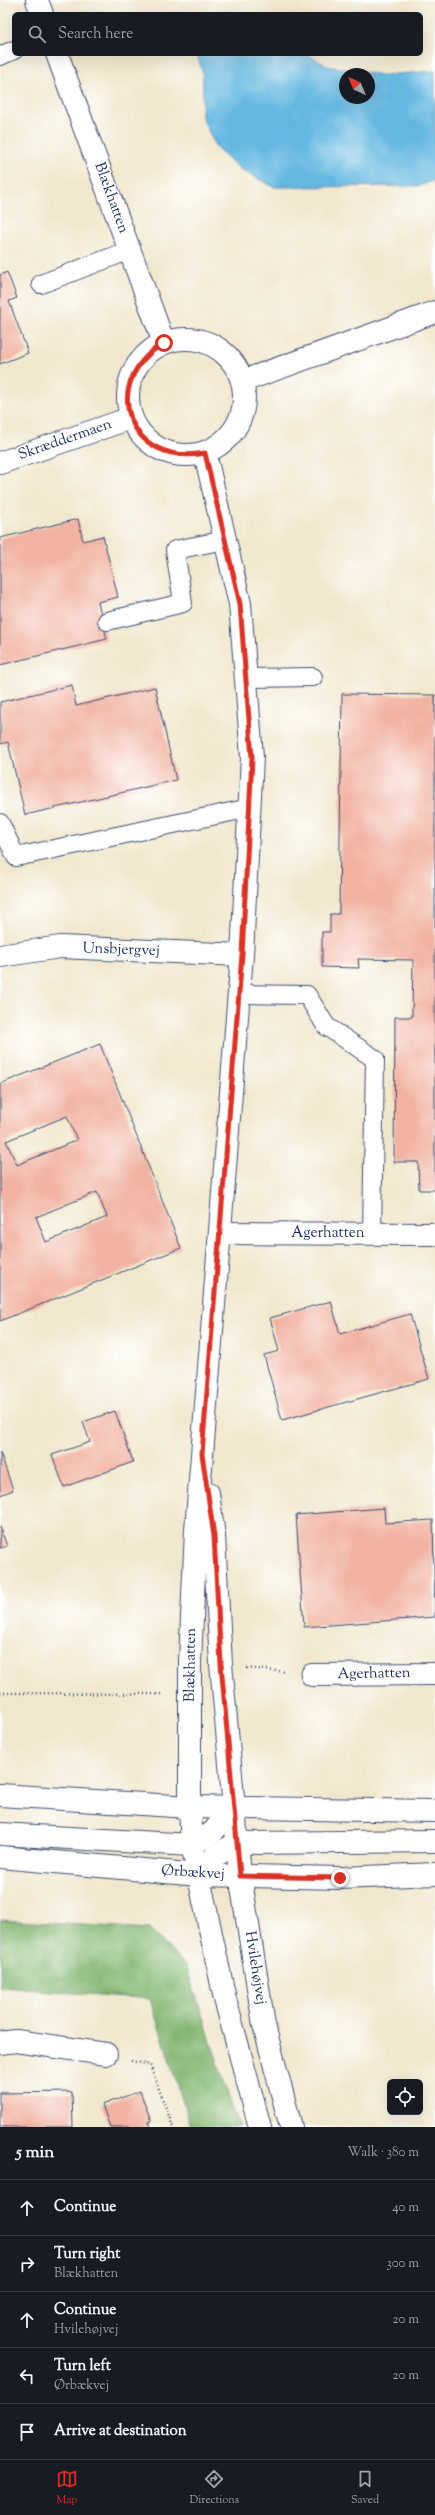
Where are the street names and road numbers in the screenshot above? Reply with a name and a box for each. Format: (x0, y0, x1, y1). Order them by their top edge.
street label: Blækhatten (88, 160, 134, 237)
street label: Skræddermaen (15, 414, 115, 466)
street label: Unsbjergvej (82, 938, 160, 962)
street label: Agerhatten (291, 1223, 365, 1244)
street label: Blækhatten (180, 1628, 202, 1702)
street label: Agerhatten (337, 1663, 411, 1685)
street label: Ørbækvej (161, 1861, 225, 1885)
street label: Hvilehøjvej (239, 1930, 271, 2006)

